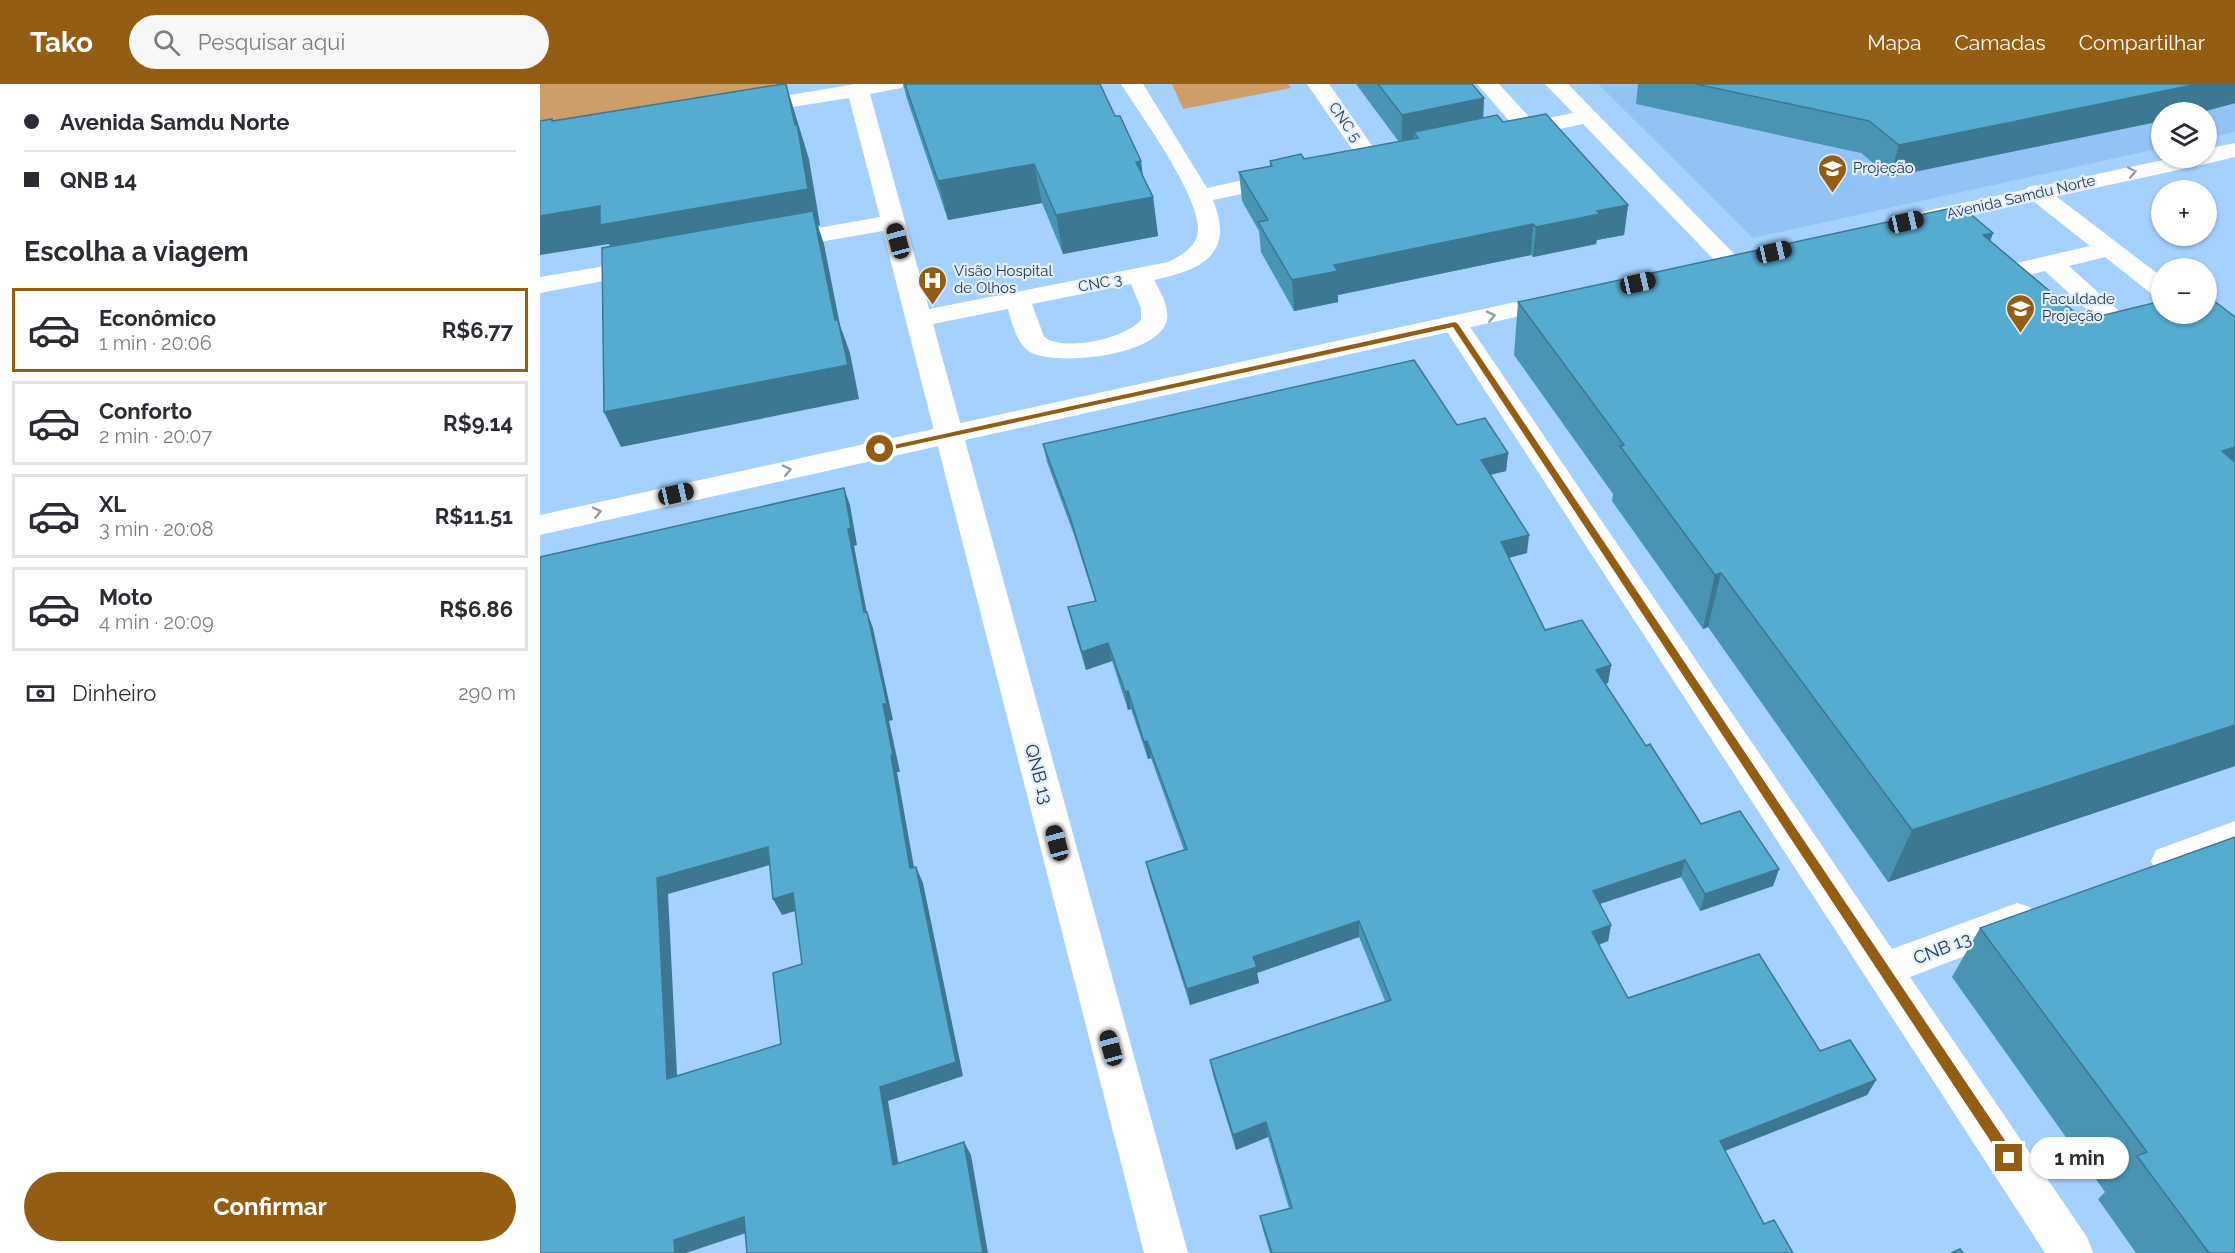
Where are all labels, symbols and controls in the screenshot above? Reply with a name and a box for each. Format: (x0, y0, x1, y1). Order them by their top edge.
search box (129, 15, 549, 69)
text: Tako (30, 26, 93, 59)
icon: search (150, 26, 183, 59)
text: Pesquisar aqui (198, 29, 345, 55)
text: Mapa (1867, 30, 1921, 55)
text: Camadas (1954, 30, 2046, 55)
text: Compartilhar (2079, 30, 2205, 55)
street label: CNC 5 (1325, 99, 1365, 145)
map controls (2151, 102, 2217, 324)
button: layers (2151, 102, 2217, 168)
text: Avenida Samdu Norte (60, 109, 289, 135)
school or university icon: Projeção (1816, 152, 1848, 194)
place label: Projeção (1853, 159, 1914, 177)
one-way arrow (2127, 166, 2137, 179)
text: QNB 14 (60, 167, 137, 193)
street label: Avenida Samdu Norte (1945, 171, 2097, 223)
button: + (2151, 180, 2217, 246)
car (1886, 209, 1926, 235)
car (885, 221, 911, 261)
text: Escolha a viagem (24, 236, 249, 267)
car (1754, 239, 1794, 265)
button: − (2151, 258, 2217, 324)
place label: Visão Hospital de Olhos (954, 262, 1053, 297)
hospital icon: Visão Hospital de Olhos (917, 264, 949, 306)
street label: CNC 3 (1077, 270, 1123, 296)
car (1618, 270, 1658, 296)
place label: Faculdade Projeção (2042, 290, 2115, 325)
school or university icon: Faculdade Projeção (2005, 292, 2037, 334)
icon: car (27, 303, 81, 357)
text: Econômico (99, 305, 216, 331)
one-way arrow (1486, 310, 1496, 323)
text: R$6.77 (442, 317, 513, 343)
text: 1 min · 20:06 (99, 331, 212, 355)
icon: car (27, 396, 81, 450)
text: Conforto (99, 398, 192, 424)
text: R$9.14 (443, 410, 513, 436)
text: 2 min · 20:07 (99, 424, 212, 448)
route start (866, 435, 893, 462)
one-way arrow (782, 464, 792, 477)
car (656, 481, 696, 507)
icon: car (27, 489, 81, 543)
text: XL (99, 491, 126, 517)
text: R$11.51 (435, 503, 513, 529)
one-way arrow (592, 506, 602, 519)
text: 3 min · 20:08 (99, 517, 214, 541)
icon: car (27, 582, 81, 636)
text: Moto (99, 584, 153, 610)
text: R$6.86 (439, 596, 513, 622)
text: 4 min · 20:09 (99, 610, 214, 634)
icon: cash (24, 677, 57, 710)
text: Dinheiro (72, 680, 156, 706)
text: 290 m (458, 681, 516, 705)
street label: QNB 13 (1021, 742, 1057, 806)
car (1044, 823, 1070, 863)
street label: CNB 13 (1910, 927, 1974, 969)
car (1098, 1028, 1124, 1068)
callout: 1 min (2030, 1137, 2129, 1179)
route end (1995, 1144, 2022, 1171)
text: 1 min (2054, 1146, 2105, 1170)
button: Confirmar (24, 1172, 516, 1241)

